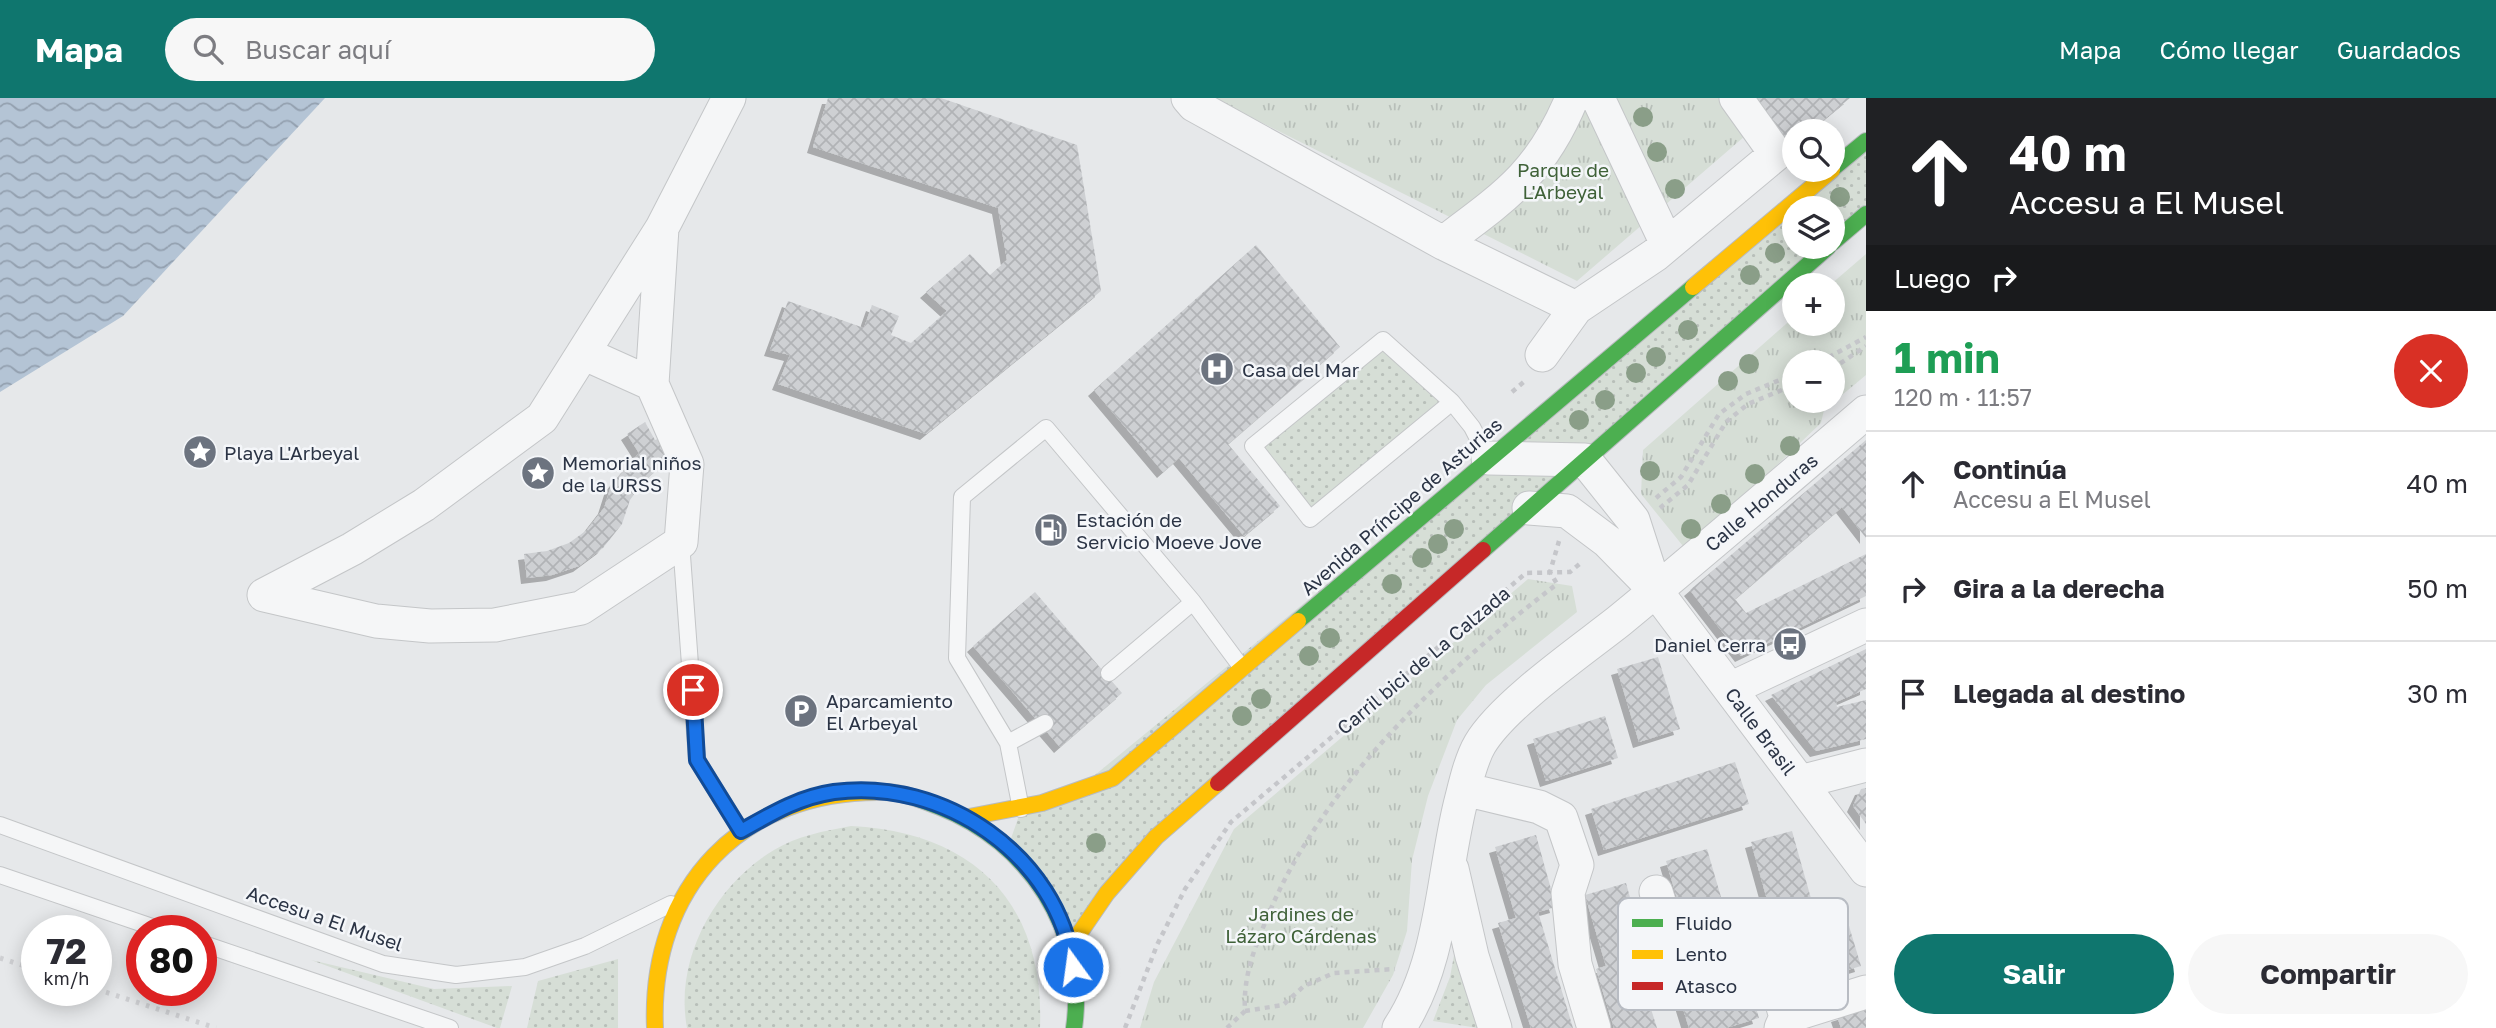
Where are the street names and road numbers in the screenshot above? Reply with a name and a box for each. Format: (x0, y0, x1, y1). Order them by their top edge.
street label: Avenida Príncipe de Asturias (1296, 412, 1506, 600)
street label: Calle Honduras (1700, 448, 1822, 556)
street label: Carril bici de La Calzada (1332, 581, 1514, 739)
street label: Calle Brasil (1721, 683, 1801, 779)
street label: Accesu a El Musel (244, 881, 406, 955)

